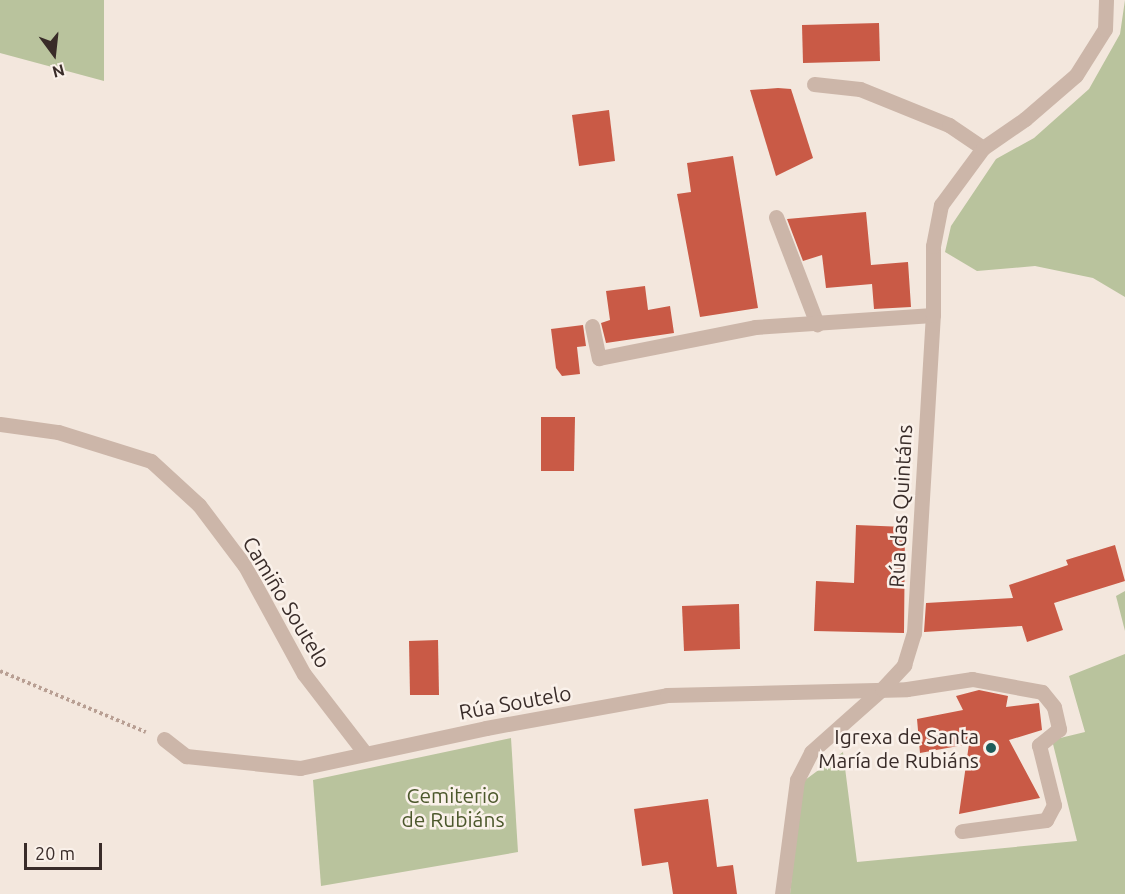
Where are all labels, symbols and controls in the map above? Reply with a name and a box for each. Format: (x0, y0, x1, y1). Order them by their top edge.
north arrow (24, 24, 84, 84)
text: N (51, 61, 67, 82)
street label: Rúa das Quintáns (883, 424, 917, 588)
street label: Camiño Soutelo (238, 532, 336, 672)
street label: Rúa Soutelo (457, 680, 573, 724)
place label: Igrexa de Santa María de Rubiáns (818, 723, 979, 773)
marker: Igrexa de Santa María de Rubiáns (984, 741, 998, 755)
park label: Cemiterio de Rubiáns (401, 782, 505, 832)
scale bar (27, 831, 105, 869)
text: 20 m (35, 843, 75, 863)

